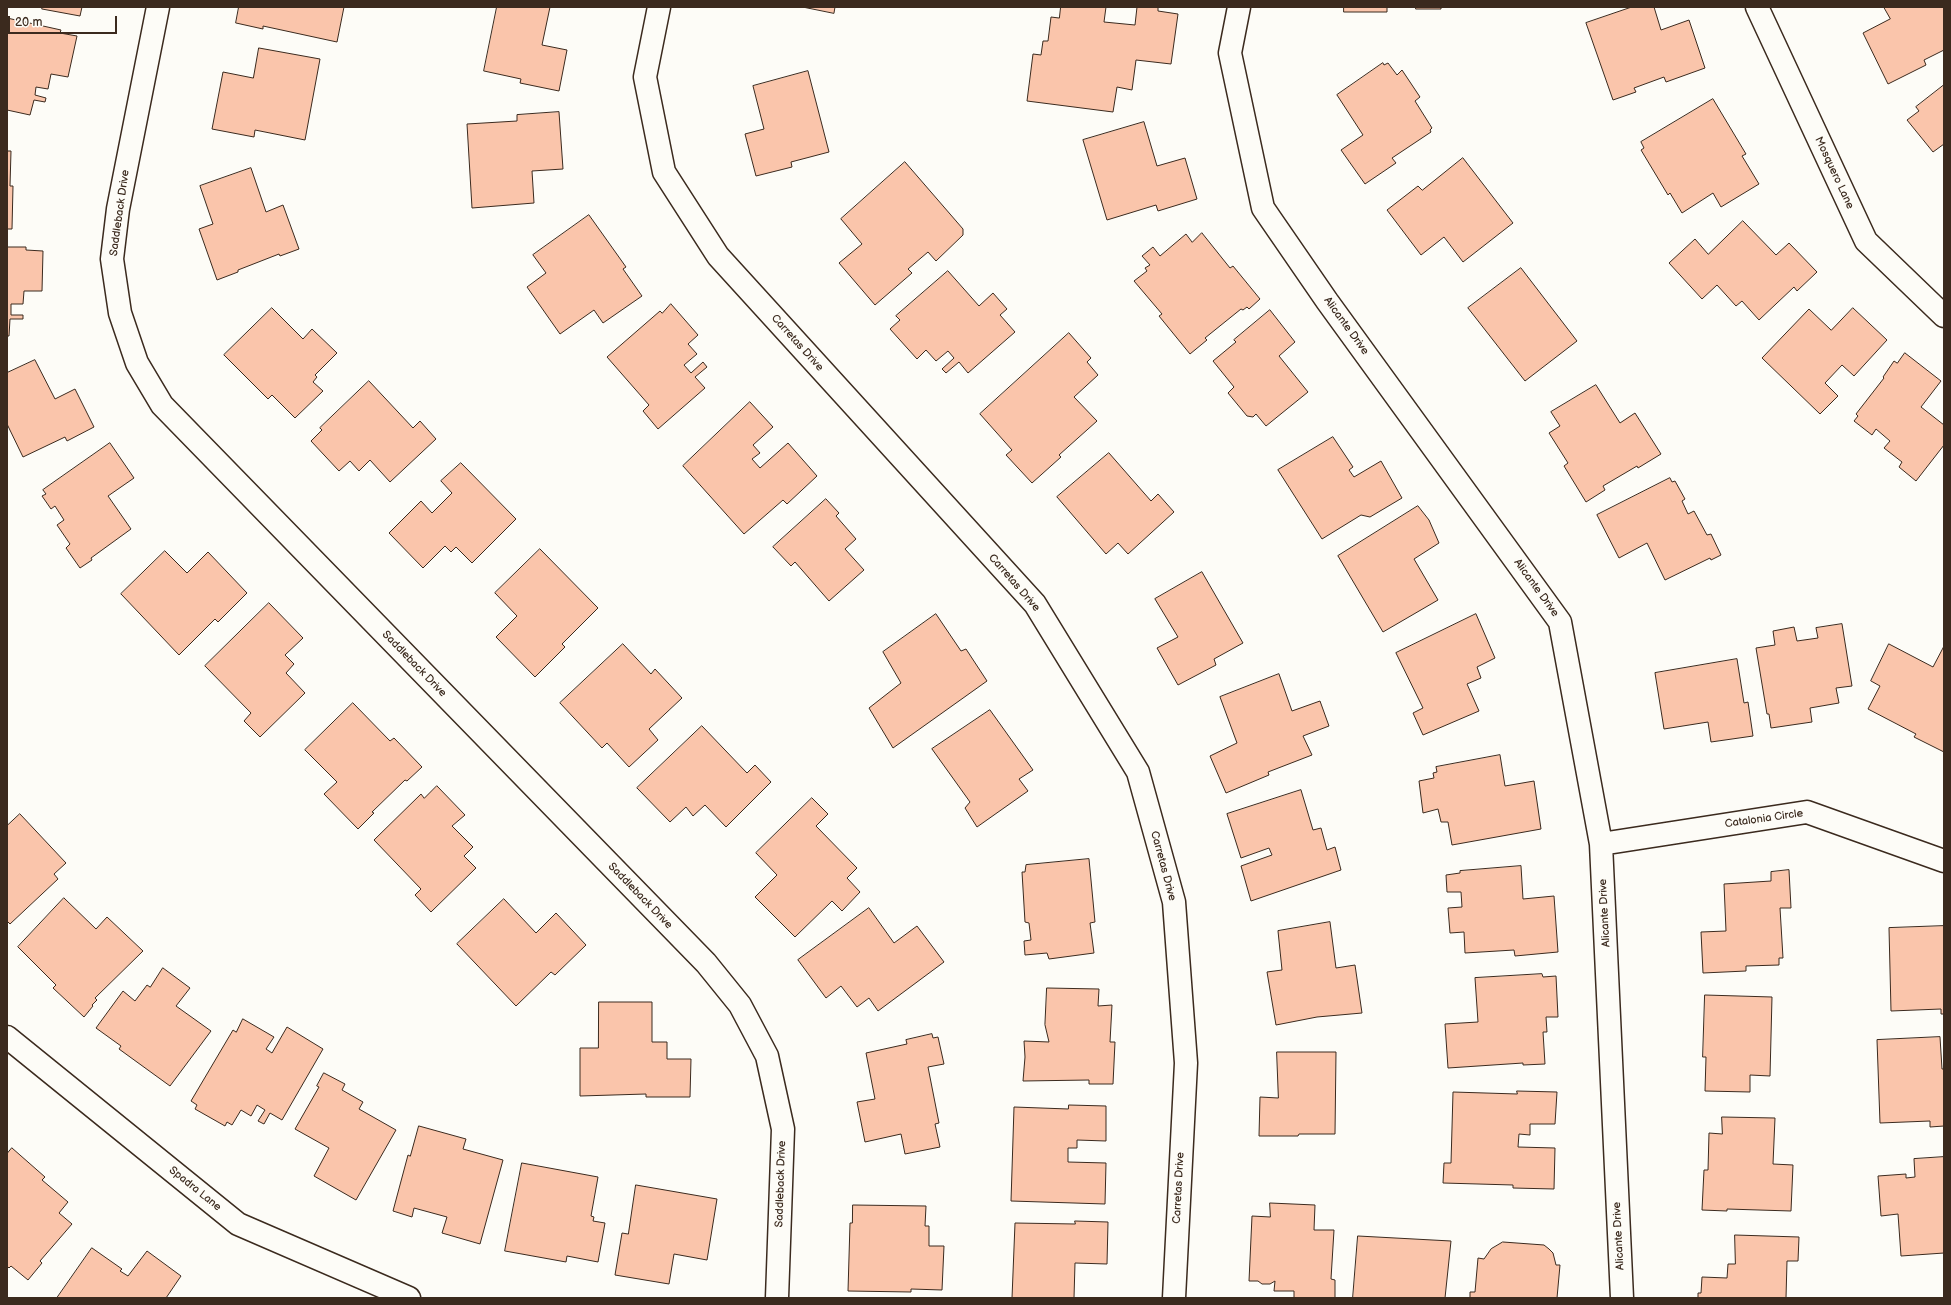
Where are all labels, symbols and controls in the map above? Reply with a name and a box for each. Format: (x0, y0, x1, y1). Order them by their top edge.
scale bar (10, 8, 119, 34)
text: 20 m (15, 15, 42, 30)
street label: Mosquero Lane (1811, 135, 1857, 211)
street label: Saddleback Drive (107, 169, 133, 257)
street label: Alicante Drive (1321, 294, 1371, 358)
street label: Carretas Drive (768, 312, 826, 374)
street label: Carretas Drive (985, 552, 1043, 614)
street label: Alicante Drive (1511, 556, 1561, 620)
street label: Saddleback Drive (379, 628, 449, 700)
street label: Catalonia Circle (1724, 807, 1804, 831)
street label: Carretas Drive (1147, 830, 1179, 902)
street label: Saddleback Drive (605, 860, 675, 932)
street label: Alicante Drive (1597, 878, 1613, 948)
street label: Saddleback Drive (773, 1140, 789, 1228)
street label: Carretas Drive (1171, 1152, 1187, 1224)
street label: Spadra Lane (166, 1164, 224, 1214)
street label: Alicante Drive (1611, 1201, 1627, 1271)

